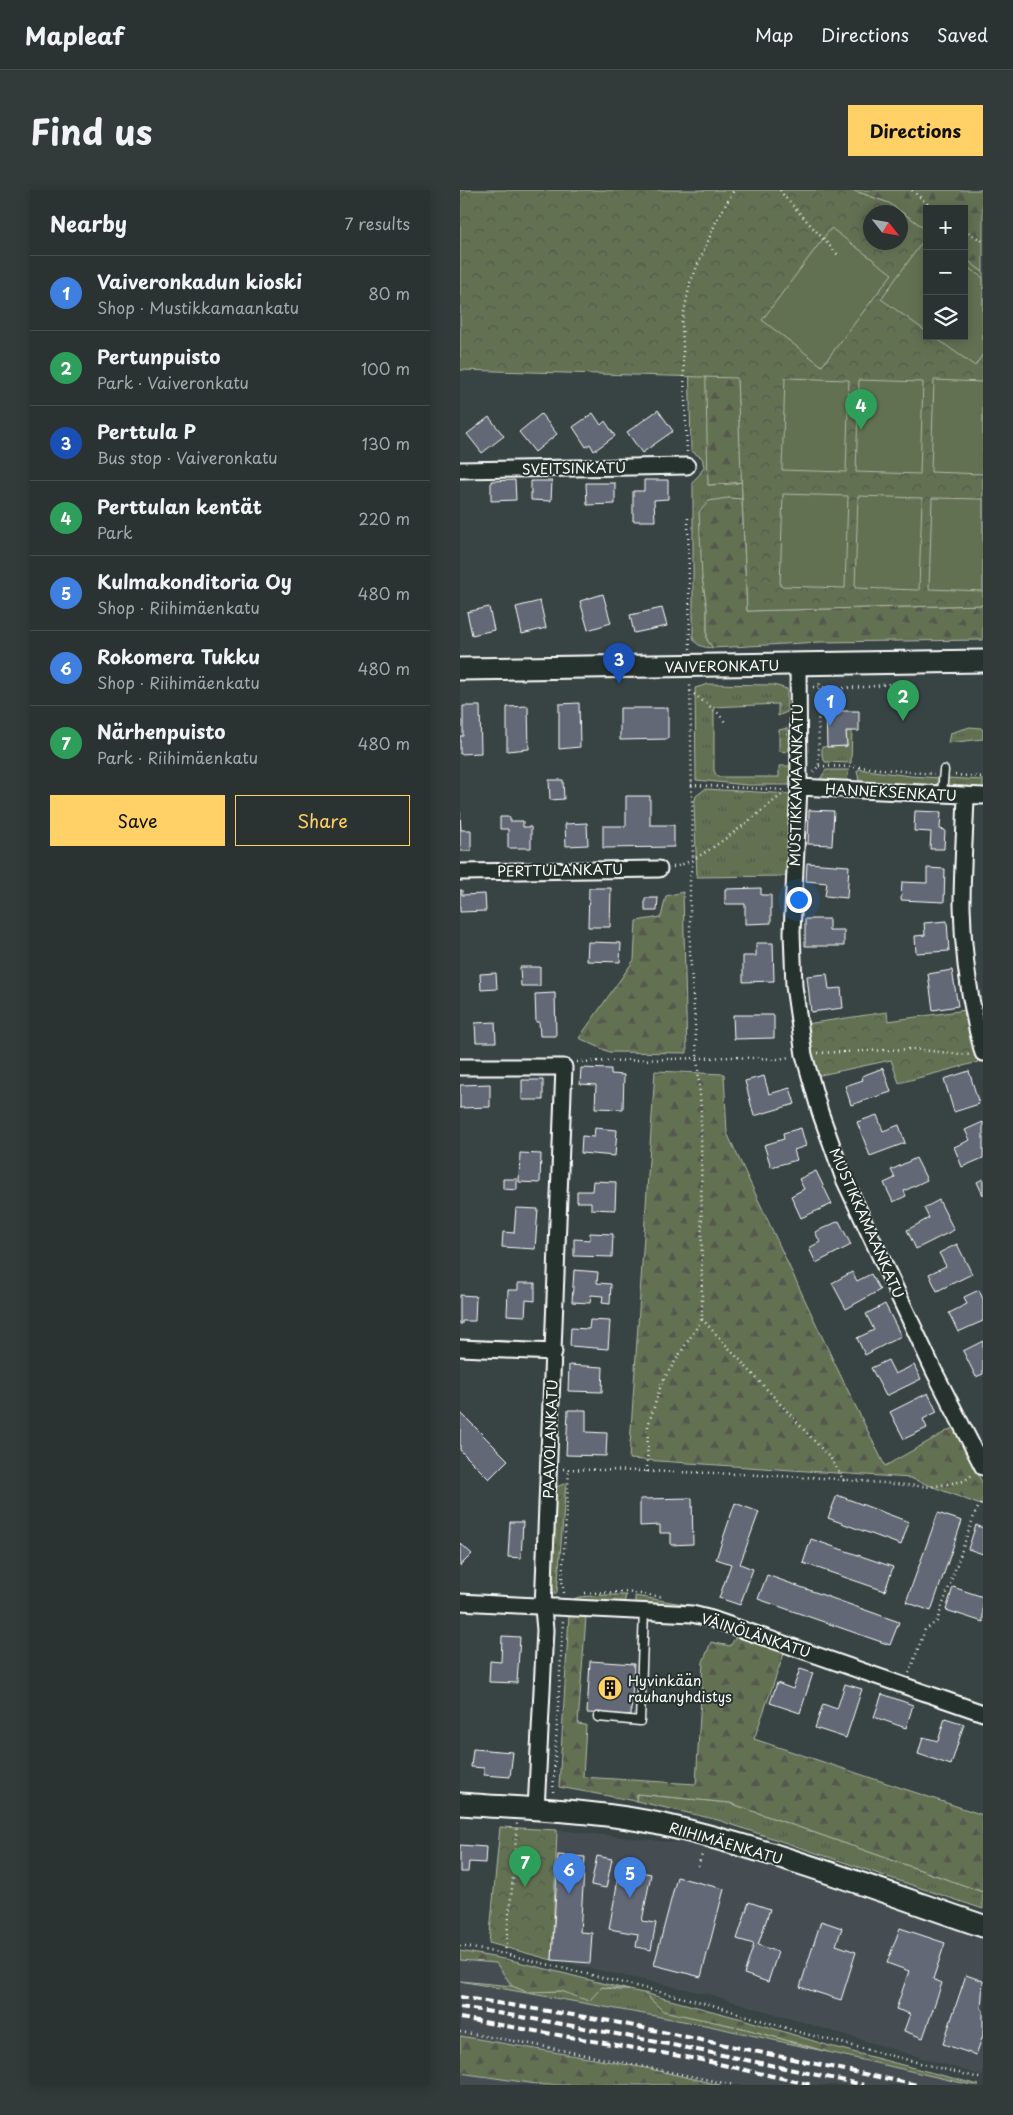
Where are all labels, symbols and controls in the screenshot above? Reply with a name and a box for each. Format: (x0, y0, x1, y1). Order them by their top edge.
text: Mapleaf (25, 17, 124, 53)
text: Map (755, 21, 793, 48)
text: Directions (821, 21, 909, 48)
text: Saved (937, 21, 988, 48)
text: Find us (30, 104, 152, 157)
button: Directions (848, 105, 983, 156)
north arrow (863, 205, 908, 250)
map controls (923, 205, 968, 340)
button: + (923, 205, 968, 250)
text: Nearby (50, 207, 127, 239)
text: 7 results (345, 211, 410, 235)
button: − (923, 250, 968, 295)
text: Vaiveronkadun kioski (97, 267, 302, 295)
text: 1 (62, 281, 70, 305)
text: 80 m (368, 281, 410, 305)
text: Shop · Mustikkamaankatu (97, 295, 299, 319)
button: layers (923, 295, 968, 340)
text: Pertunpuisto (97, 342, 220, 370)
text: 2 (60, 356, 72, 380)
text: 100 m (361, 356, 410, 380)
text: Park · Vaiveronkatu (97, 370, 249, 394)
pin: 4 (845, 389, 877, 430)
text: Perttula P (97, 417, 196, 445)
text: 3 (61, 431, 71, 455)
text: 130 m (362, 431, 410, 455)
text: Bus stop · Vaiveronkatu (97, 445, 278, 469)
street label: SVEITSINKATU (522, 457, 626, 479)
text: Perttulan kentät (97, 492, 262, 520)
text: 4 (61, 506, 71, 530)
text: 220 m (359, 506, 410, 530)
text: Park (97, 520, 133, 544)
text: Kulmakonditoria Oy (97, 567, 292, 595)
text: 5 (61, 581, 71, 605)
text: 480 m (358, 581, 410, 605)
text: Shop · Riihimäenkatu (97, 595, 260, 619)
text: Rokomera Tukku (97, 642, 260, 670)
pin: 3 (603, 643, 635, 684)
street label: VAIVERONKATU (665, 655, 779, 677)
text: 6 (60, 656, 72, 680)
text: 480 m (358, 656, 410, 680)
text: Shop · Riihimäenkatu (97, 670, 260, 694)
pin: 2 (887, 680, 919, 721)
pin: 1 (814, 685, 846, 726)
street label: MUSTIKKAMAANKATU (784, 703, 808, 867)
text: Närhenpuisto (97, 717, 226, 745)
text: 7 (61, 731, 71, 755)
text: 480 m (358, 731, 410, 755)
text: Park · Riihimäenkatu (97, 745, 258, 769)
street label: HANNEKSENKATU (825, 778, 957, 806)
button: Save (50, 795, 225, 846)
button: Share (235, 795, 410, 846)
street label: PERTTULANKATU (497, 858, 623, 882)
your location (786, 887, 812, 913)
street label: MUSTIKKAMAANKATU (824, 1144, 910, 1302)
street label: PAAVOLANKATU (537, 1379, 563, 1499)
street label: VÄINÖLÄNKATU (699, 1607, 813, 1663)
place label: Hyvinkään rauhanyhdistys (628, 1670, 732, 1707)
building icon: Hyvinkään rauhanyhdistys (597, 1675, 623, 1701)
street label: RIIHIMÄENKATU (667, 1817, 785, 1869)
pin: 7 (509, 1846, 541, 1887)
pin: 6 (553, 1853, 585, 1894)
pin: 5 (614, 1857, 646, 1898)

